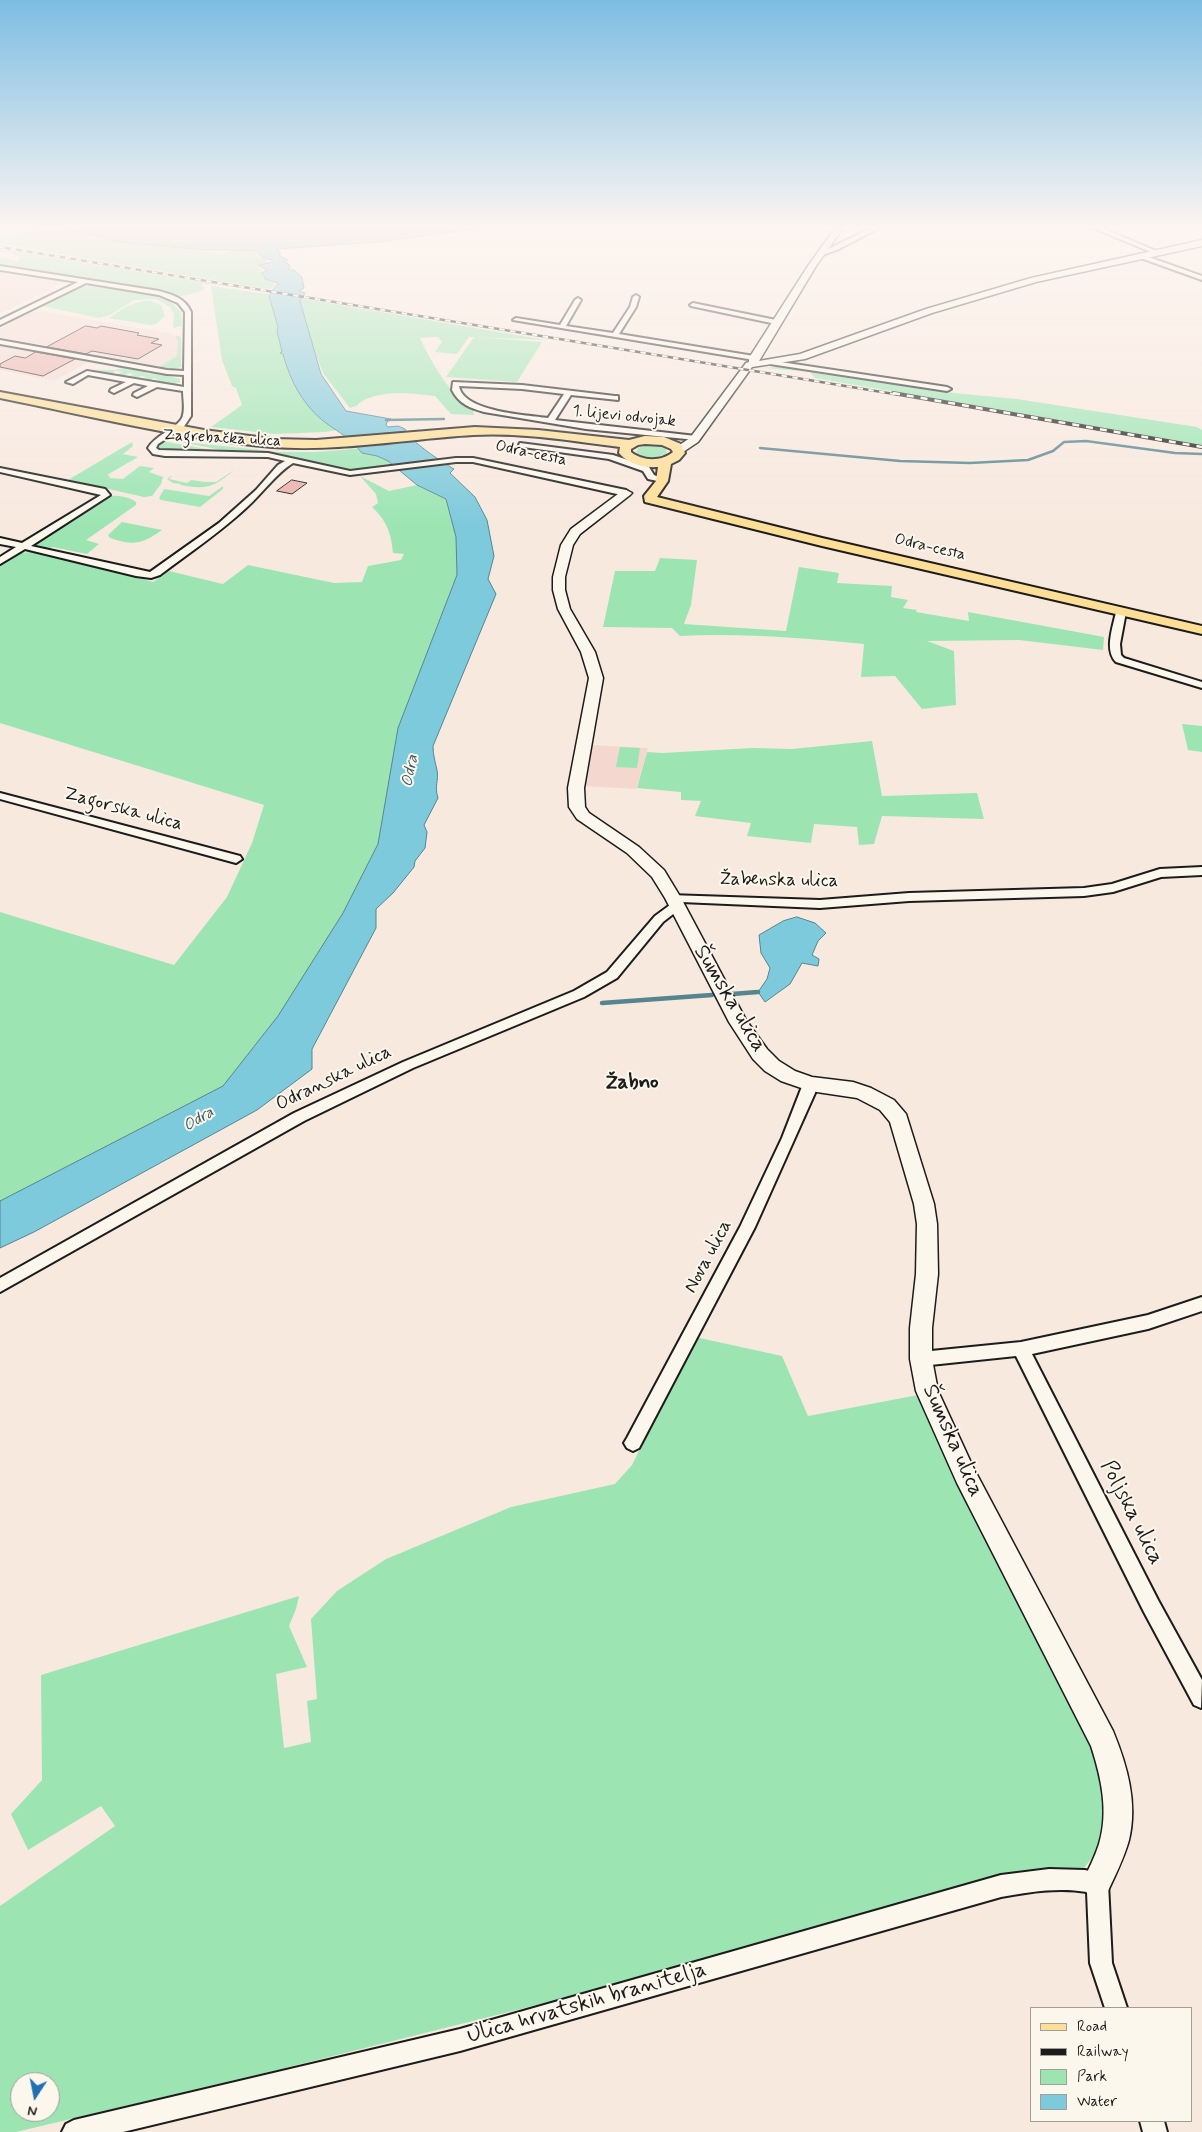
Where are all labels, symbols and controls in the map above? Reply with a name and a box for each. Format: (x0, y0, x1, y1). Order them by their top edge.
street label: 1. lijevi odvojak (571, 402, 677, 432)
street label: Zagrebačka ulica (162, 426, 282, 452)
street label: Odra-cesta (493, 437, 569, 471)
street label: Odra-cesta (892, 530, 968, 566)
water label: Odra (399, 753, 423, 789)
street label: Zagorska ulica (61, 783, 185, 837)
street label: Žabenska ulica (720, 869, 838, 893)
street label: Šumska ulica (687, 941, 771, 1057)
street label: Odranska ulica (273, 1041, 395, 1117)
district label: Žabno (606, 1071, 658, 1097)
water label: Odra (180, 1104, 218, 1136)
street label: Nova ulica (680, 1217, 738, 1297)
street label: Šumska ulica (916, 1381, 988, 1501)
street label: Poljska ulica (1093, 1456, 1169, 1570)
street label: Ulica hrvatskih branitelja (464, 1957, 710, 2051)
legend (1030, 2007, 1192, 2122)
text: Road (1077, 2017, 1107, 2037)
text: Railway (1077, 2042, 1129, 2062)
text: Park (1077, 2067, 1107, 2087)
north arrow (10, 2072, 60, 2122)
text: Water (1077, 2092, 1117, 2112)
text: N (26, 2101, 39, 2120)

